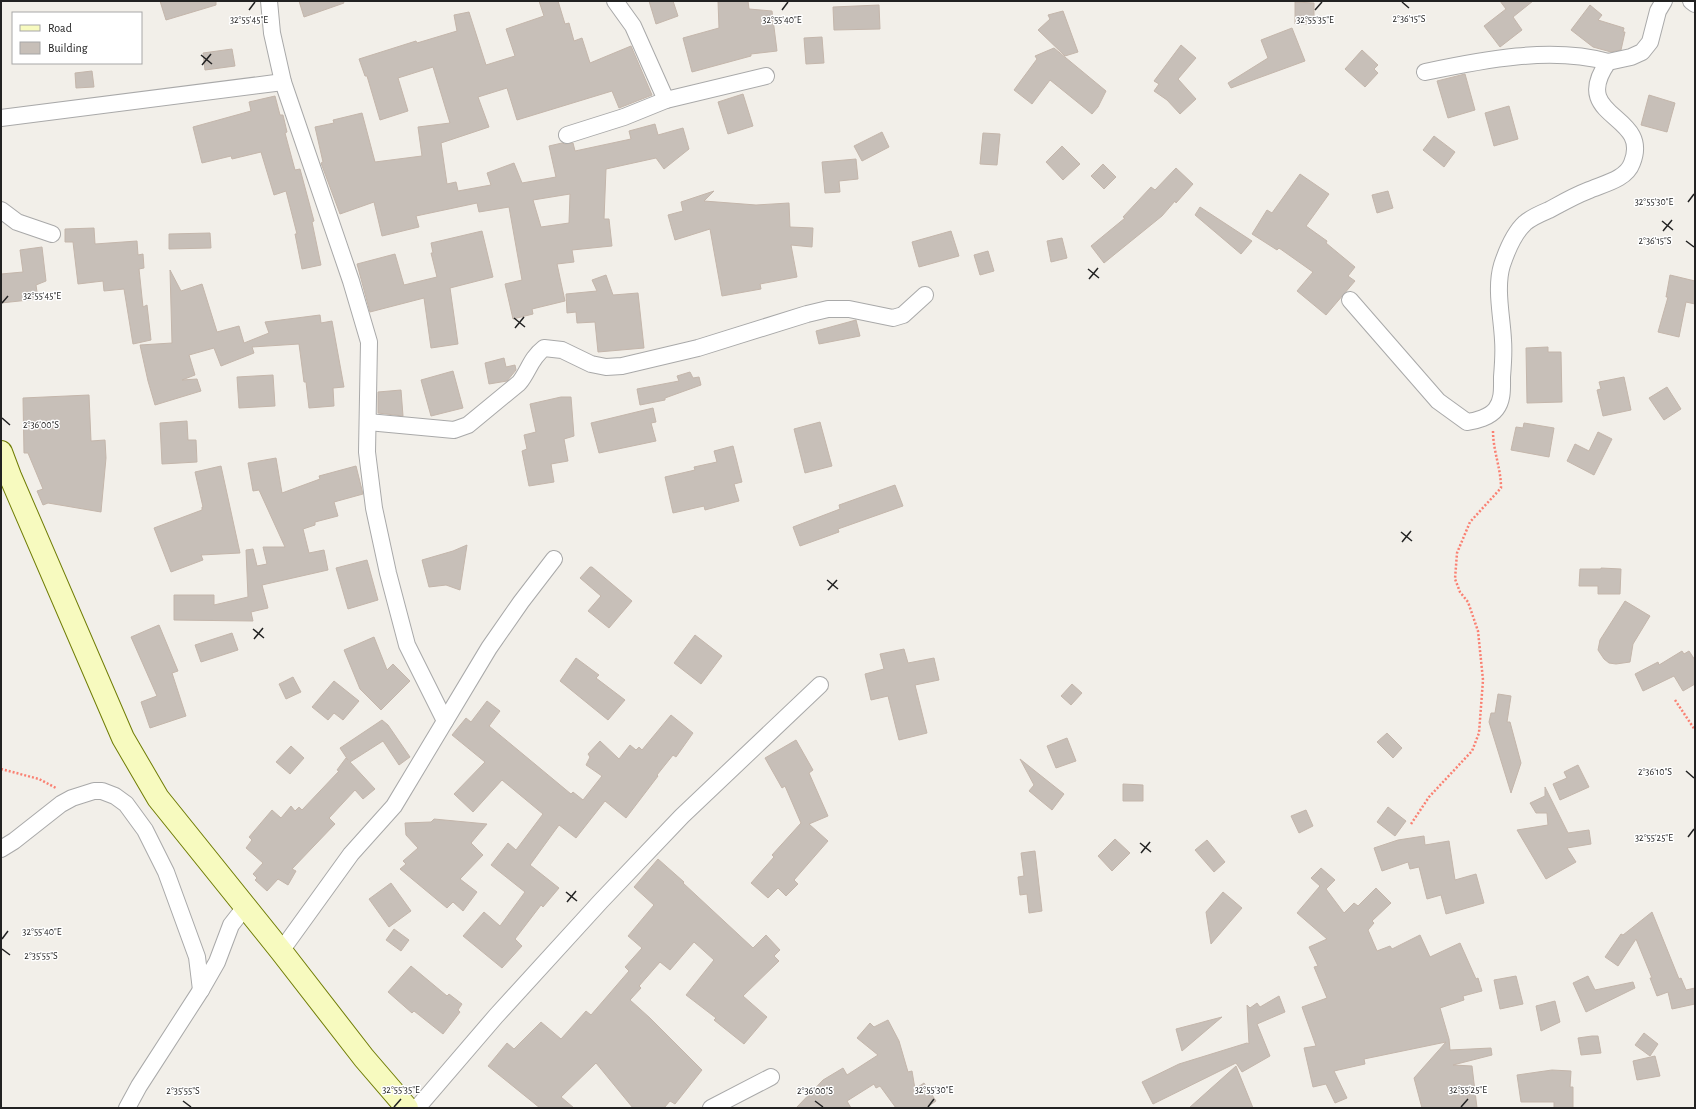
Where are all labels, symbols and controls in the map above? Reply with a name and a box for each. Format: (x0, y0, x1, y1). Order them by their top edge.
legend (12, 12, 142, 64)
text: 2°36'15"S (1392, 14, 1426, 24)
text: 32°55'45"E (230, 15, 268, 25)
text: 32°55'40"E (762, 15, 802, 25)
text: 32°55'35"E (1296, 15, 1334, 25)
text: Road (48, 22, 72, 34)
text: Building (48, 42, 88, 54)
text: 32°55'30"E (1635, 197, 1673, 207)
text: 2°36'15"S (1638, 236, 1672, 246)
text: 32°55'45"E (23, 291, 61, 301)
text: 2°36'00"S (23, 420, 59, 430)
text: 2°36'10"S (1638, 767, 1672, 777)
text: 32°55'25"E (1635, 833, 1673, 843)
text: 32°55'40"E (22, 927, 62, 937)
text: 2°35'55"S (24, 951, 58, 961)
text: 32°55'35"E (382, 1085, 420, 1095)
text: 32°55'30"E (915, 1085, 953, 1095)
text: 32°55'25"E (1449, 1085, 1487, 1095)
text: 2°35'55"S (166, 1086, 200, 1096)
text: 2°36'00"S (797, 1086, 833, 1096)

